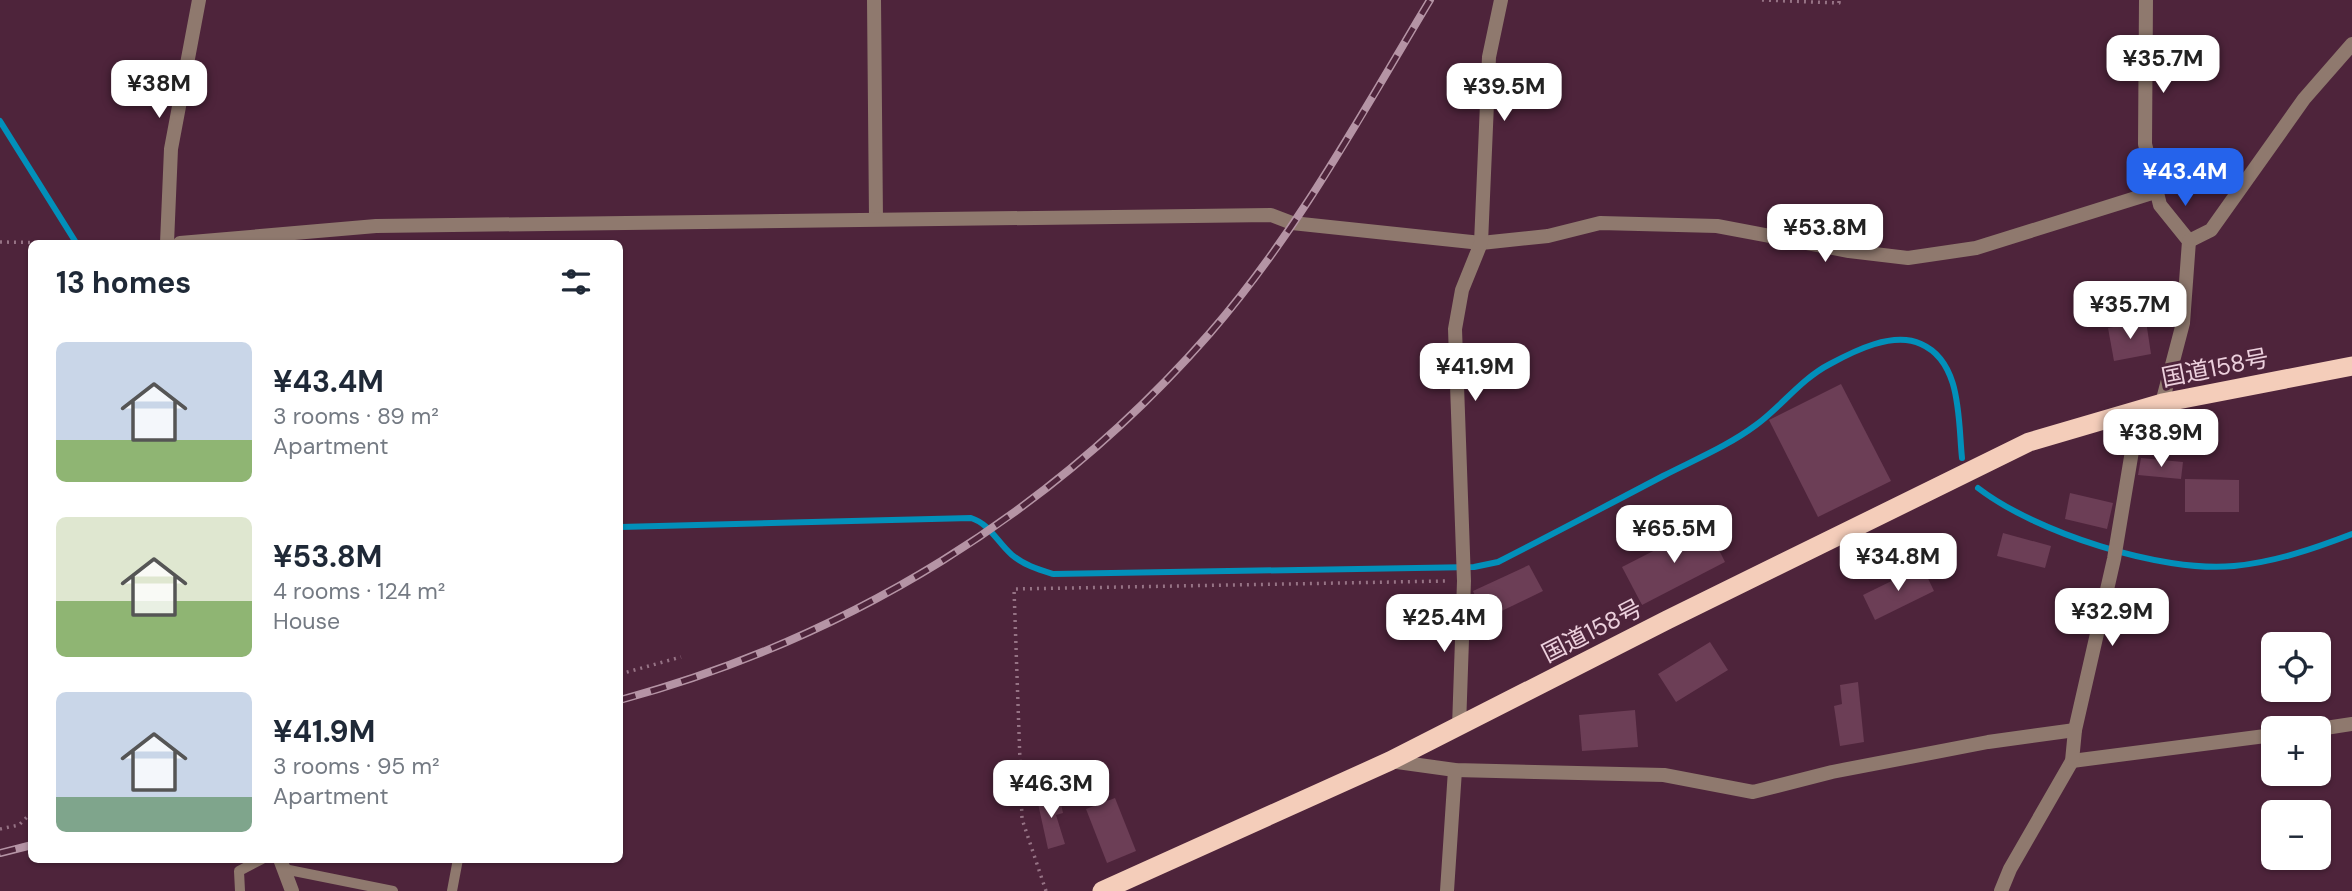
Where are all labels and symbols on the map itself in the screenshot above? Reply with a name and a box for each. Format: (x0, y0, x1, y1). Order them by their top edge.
pin: ¥35.7M (2106, 36, 2220, 95)
pin: ¥38M (118, 60, 200, 120)
pin: ¥39.5M (1447, 64, 1561, 123)
pin: ¥43.4M (2128, 148, 2242, 208)
pin: ¥53.8M (1768, 204, 1882, 264)
pin: ¥35.7M (2073, 282, 2187, 341)
street label: 国道158号 (2159, 342, 2271, 393)
pin: ¥41.9M (1418, 344, 1532, 403)
pin: ¥38.9M (2104, 410, 2218, 469)
pin: ¥65.5M (1617, 505, 1731, 565)
pin: ¥34.8M (1841, 534, 1955, 593)
pin: ¥32.9M (2055, 588, 2169, 648)
street label: 国道158号 (1536, 592, 1647, 669)
pin: ¥25.4M (1387, 594, 1501, 654)
pin: ¥46.3M (994, 760, 1108, 820)

